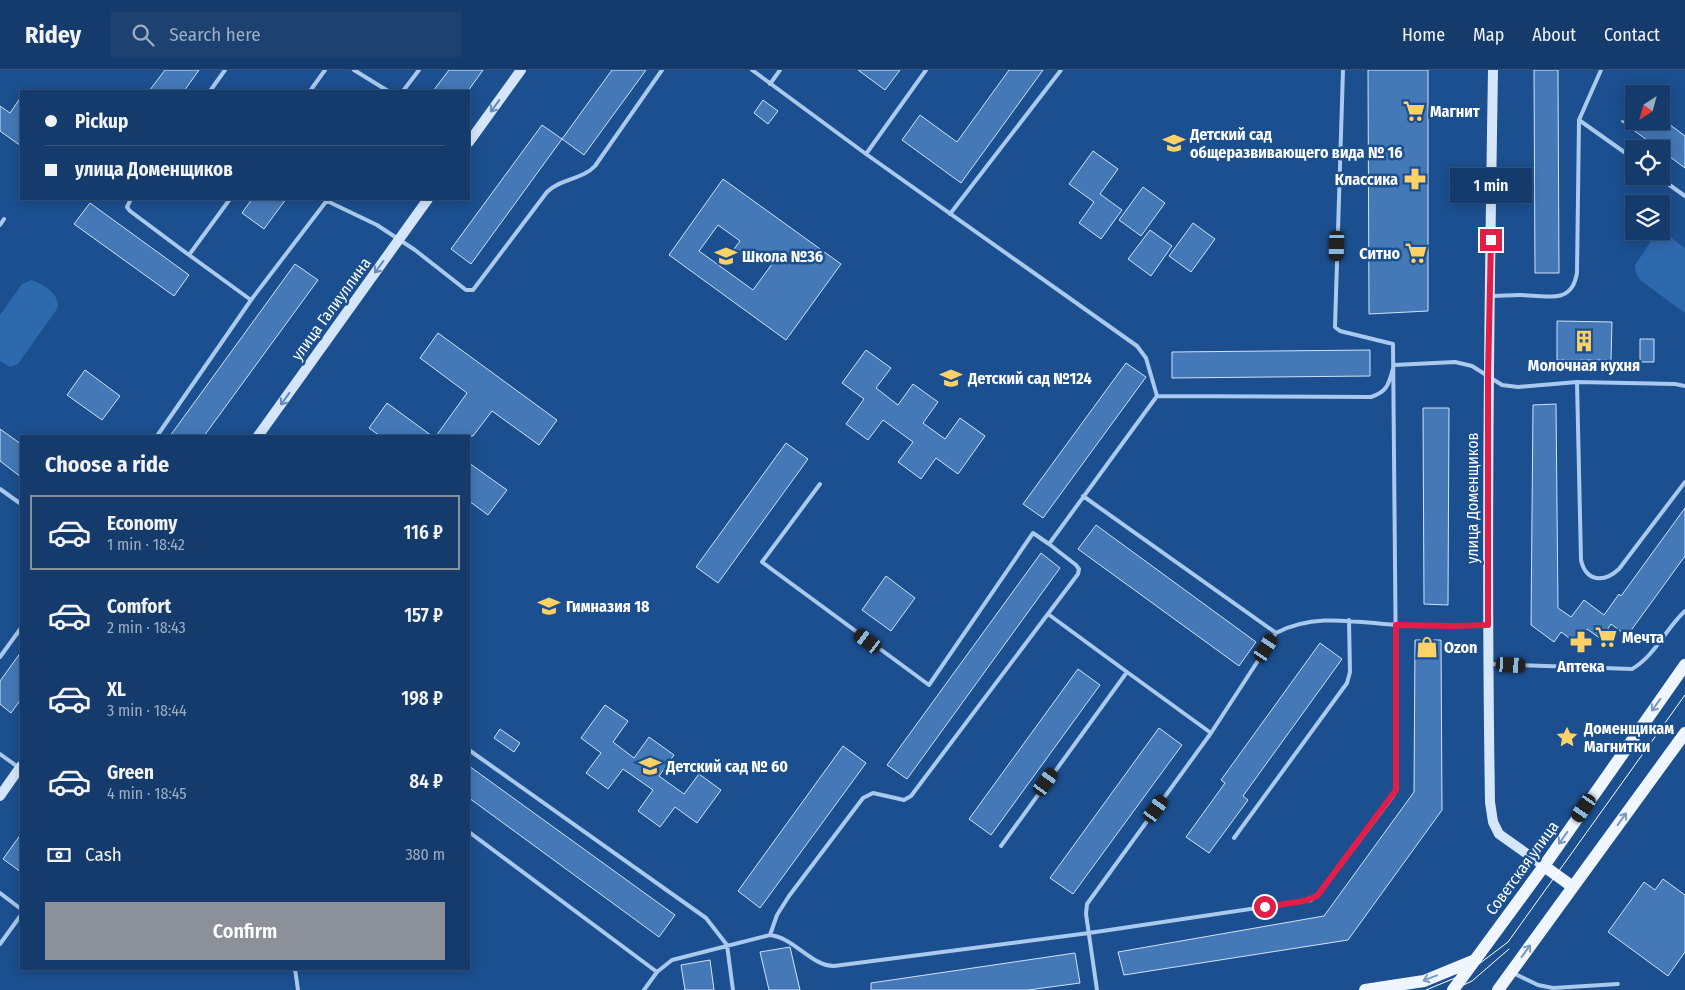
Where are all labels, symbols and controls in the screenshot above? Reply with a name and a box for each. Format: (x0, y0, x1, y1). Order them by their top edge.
search box (111, 12, 461, 57)
text: Ridey (25, 21, 81, 49)
icon: search (129, 21, 157, 49)
text: Search here (169, 23, 261, 46)
text: Home (1402, 24, 1445, 46)
text: Map (1473, 24, 1504, 46)
text: About (1532, 24, 1576, 46)
text: Contact (1604, 24, 1660, 46)
north arrow (1625, 85, 1670, 130)
map controls (1625, 85, 1670, 240)
supermarket icon: Магнит (1401, 98, 1427, 124)
one-way arrow (490, 99, 500, 113)
place label: Магнит (1430, 102, 1480, 121)
text: Pickup (75, 110, 128, 133)
place label: Детский сад общеразвивающего вида № 16 (1189, 125, 1403, 162)
school or university icon: Детский сад общеразвивающего вида № 16 (1161, 130, 1187, 156)
button: locate (1625, 140, 1670, 185)
text: улица Доменщиков (75, 158, 233, 181)
pharmacy icon: Классика (1402, 166, 1428, 192)
callout: 1 min (1450, 168, 1532, 202)
place label: Классика (1335, 170, 1398, 189)
text: 1 min (1474, 176, 1508, 195)
button: layers (1625, 195, 1670, 240)
route end (1480, 229, 1502, 251)
car (1328, 231, 1345, 261)
supermarket icon: Ситно (1403, 240, 1429, 266)
school or university icon: Школа №36 (713, 243, 739, 269)
place label: Ситно (1359, 244, 1400, 263)
place label: Школа №36 (742, 247, 823, 266)
street label: улица Галиуллина (287, 254, 375, 364)
one-way arrow (374, 260, 385, 273)
building icon: Молочная кухня (1571, 328, 1597, 354)
place label: Молочная кухня (1528, 356, 1640, 375)
school or university icon: Детский сад №124 (938, 365, 964, 391)
place label: Детский сад №124 (967, 369, 1092, 388)
one-way arrow (280, 392, 290, 406)
street label: улица Доменщиков (1463, 432, 1482, 564)
text: Choose a ride (45, 451, 169, 478)
icon: car (47, 510, 92, 555)
text: Economy (107, 512, 177, 535)
text: 116 ₽ (403, 521, 443, 544)
text: 1 min · 18:42 (107, 535, 185, 554)
icon: car (47, 593, 92, 638)
school or university icon: Гимназия 18 (536, 593, 562, 619)
text: Comfort (107, 595, 171, 618)
place label: Гимназия 18 (566, 597, 650, 616)
text: 157 ₽ (404, 604, 443, 627)
text: 2 min · 18:43 (107, 618, 186, 637)
supermarket icon: Мечта (1593, 624, 1619, 650)
car (851, 626, 884, 656)
place label: Мечта (1622, 628, 1664, 647)
pharmacy icon: Аптека (1568, 629, 1594, 655)
car (1251, 631, 1280, 665)
shop icon: Ozon (1414, 634, 1440, 660)
place label: Ozon (1444, 638, 1477, 657)
car (1495, 657, 1526, 673)
place label: Аптека (1556, 657, 1605, 676)
icon: car (47, 676, 92, 721)
text: XL (107, 678, 126, 701)
text: 198 ₽ (401, 687, 443, 710)
one-way arrow (1651, 698, 1662, 711)
text: 3 min · 18:44 (107, 701, 187, 720)
place label: Доменщикам Магнитки (1583, 719, 1674, 756)
place icon: Доменщикам Магнитки (1554, 724, 1580, 750)
school or university icon: Детский сад № 60 (637, 753, 663, 779)
place label: Детский сад № 60 (665, 757, 788, 776)
icon: car (47, 759, 92, 804)
text: Green (107, 761, 154, 784)
car (1031, 765, 1060, 799)
text: 84 ₽ (409, 770, 443, 793)
text: 4 min · 18:45 (107, 784, 187, 803)
car (1569, 791, 1598, 825)
car (1141, 792, 1170, 826)
one-way arrow (1617, 813, 1628, 827)
street label: Советская улица (1482, 817, 1563, 919)
one-way arrow (1558, 831, 1568, 845)
icon: cash (45, 841, 73, 869)
text: Cash (85, 843, 122, 866)
text: 380 m (405, 845, 445, 864)
route start (1254, 896, 1276, 918)
button: Confirm (45, 902, 445, 960)
one-way arrow (1521, 944, 1532, 958)
one-way arrow (1423, 974, 1438, 983)

